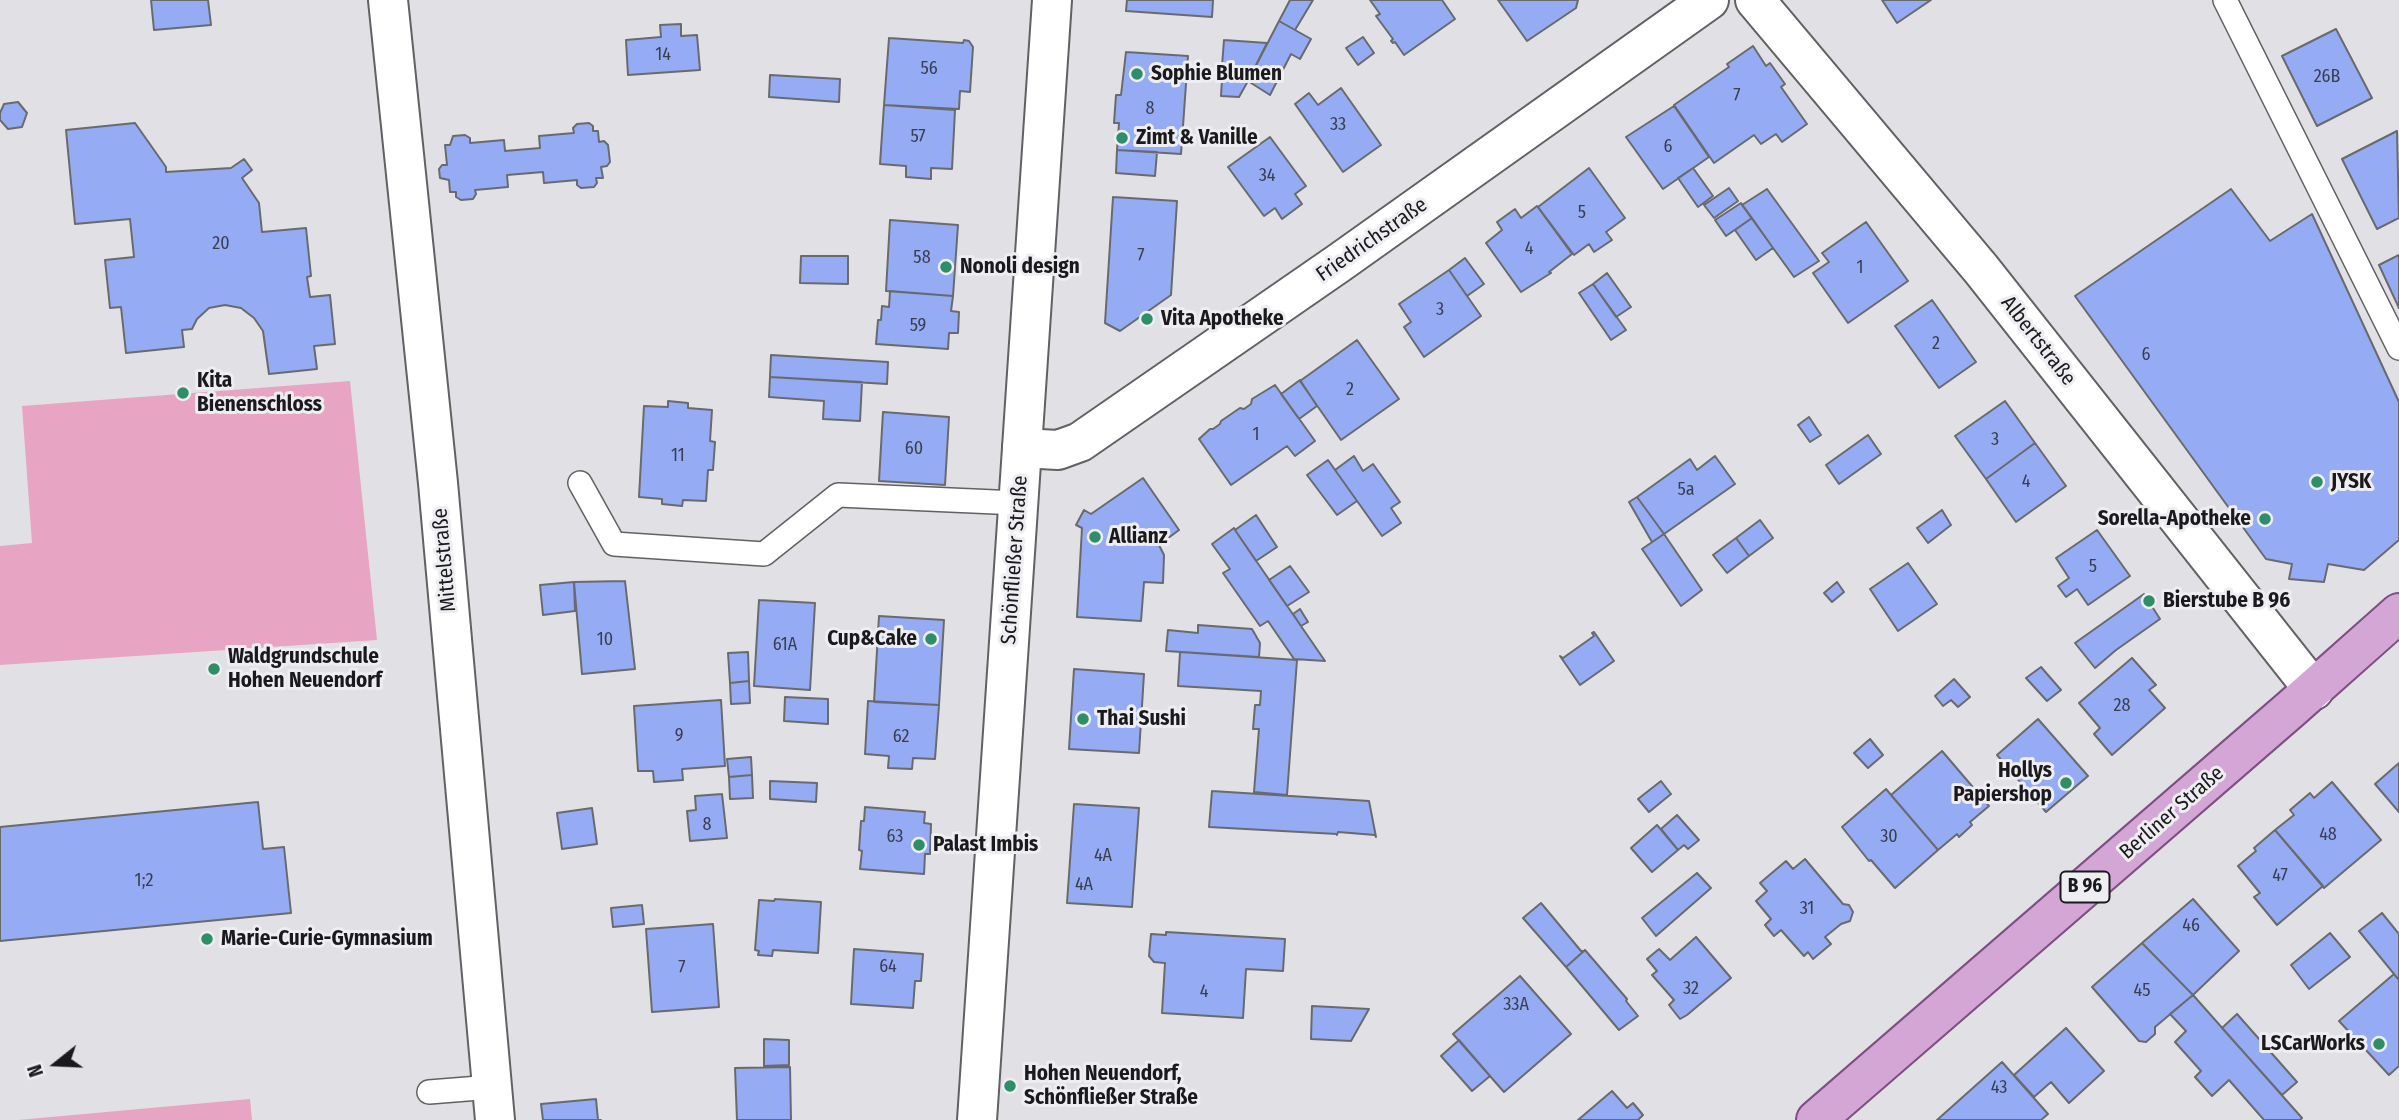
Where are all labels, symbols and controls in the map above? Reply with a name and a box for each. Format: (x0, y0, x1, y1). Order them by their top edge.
house number: 14 (655, 44, 671, 66)
house number: 56 (920, 58, 938, 80)
place label: Sophie Blumen (1151, 61, 1282, 87)
marker: Sophie Blumen (1129, 66, 1145, 82)
house number: 26B (2314, 66, 2340, 88)
house number: 7 (1733, 85, 1741, 107)
house number: 8 (1146, 98, 1154, 120)
house number: 33 (1330, 114, 1346, 136)
place label: Zimt & Vanille (1136, 125, 1258, 151)
house number: 57 (910, 126, 926, 148)
marker: Zimt & Vanille (1114, 130, 1130, 146)
house number: 6 (1664, 136, 1672, 158)
house number: 34 (1259, 165, 1275, 187)
street label: Friedrichstraße (1312, 192, 1432, 288)
house number: 5 (1578, 202, 1586, 224)
house number: 20 (212, 233, 230, 255)
house number: 4 (1525, 238, 1533, 260)
house number: 7 (1137, 245, 1145, 267)
house number: 58 (913, 247, 931, 269)
place label: Nonoli design (960, 254, 1080, 280)
house number: 1 (1856, 257, 1864, 279)
marker: Nonoli design (938, 259, 954, 275)
street label: Albertstraße (1995, 291, 2081, 391)
house number: 3 (1436, 299, 1444, 321)
place label: Vita Apotheke (1161, 306, 1284, 332)
marker: Vita Apotheke (1139, 311, 1155, 327)
house number: 59 (910, 315, 926, 337)
house number: 2 (1932, 333, 1940, 355)
house number: 6 (2142, 344, 2150, 366)
place label: Kita Bienenschloss (197, 368, 322, 418)
house number: 2 (1346, 379, 1354, 401)
marker: Kita Bienenschloss (175, 385, 191, 401)
house number: 1 (1252, 424, 1260, 446)
house number: 3 (1991, 429, 1999, 451)
house number: 60 (905, 438, 923, 460)
house number: 11 (671, 445, 685, 467)
place label: JYSK (2331, 469, 2371, 495)
house number: 4 (2022, 471, 2030, 493)
marker: JYSK (2309, 474, 2325, 490)
street label: Schönfließer Straße (997, 475, 1033, 645)
house number: 5a (1677, 479, 1695, 501)
place label: Sorella-Apotheke (2098, 506, 2251, 532)
street label: Mittelstraße (428, 507, 462, 613)
marker: Sorella-Apotheke (2257, 511, 2273, 527)
place label: Allianz (1109, 524, 1168, 550)
marker: Allianz (1087, 529, 1103, 545)
house number: 5 (2089, 556, 2097, 578)
place label: Bierstube B 96 (2163, 588, 2290, 614)
marker: Bierstube B 96 (2141, 593, 2157, 609)
place label: Cup&Cake (827, 626, 917, 652)
house number: 10 (597, 629, 613, 651)
marker: Cup&Cake (923, 631, 939, 647)
house number: 61A (773, 634, 797, 656)
place label: Waldgrundschule Hohen Neuendorf (228, 644, 382, 694)
marker: Waldgrundschule Hohen Neuendorf (206, 661, 222, 677)
house number: 28 (2114, 695, 2130, 717)
place label: Thai Sushi (1097, 706, 1186, 732)
marker: Thai Sushi (1075, 711, 1091, 727)
house number: 9 (675, 725, 683, 747)
house number: 62 (893, 726, 909, 748)
place label: Hollys Papiershop (1953, 758, 2052, 808)
street label: Berliner Straße (2115, 761, 2229, 865)
marker: Hollys Papiershop (2058, 775, 2074, 791)
house number: 8 (703, 814, 711, 836)
house number: 48 (2319, 824, 2337, 846)
house number: 63 (887, 826, 903, 848)
house number: 30 (1880, 826, 1898, 848)
place label: Palast Imbis (933, 832, 1038, 858)
marker: Palast Imbis (911, 837, 927, 853)
house number: 4A (1094, 845, 1112, 867)
house number: 47 (2272, 865, 2288, 887)
house number: 1;2 (135, 870, 153, 892)
road number: B 96 (2060, 872, 2110, 902)
house number: 4A (1075, 874, 1093, 896)
house number: 31 (1800, 898, 1814, 920)
house number: 46 (2182, 915, 2200, 937)
place label: Marie-Curie-Gymnasium (221, 926, 433, 952)
marker: Marie-Curie-Gymnasium (199, 931, 215, 947)
house number: 64 (879, 956, 897, 978)
house number: 7 (678, 957, 686, 979)
house number: 32 (1683, 978, 1699, 1000)
house number: 45 (2134, 980, 2150, 1002)
house number: 4 (1200, 981, 1208, 1003)
house number: 33A (1503, 994, 1529, 1016)
north arrow (21, 1029, 91, 1099)
place label: LSCarWorks (2261, 1031, 2365, 1057)
marker: LSCarWorks (2371, 1036, 2387, 1052)
place label: Hohen Neuendorf, Schönfließer Straße (1024, 1061, 1198, 1111)
text: N (23, 1062, 48, 1080)
house number: 43 (1991, 1077, 2007, 1099)
marker: Hohen Neuendorf, Schönfließer Straße (1002, 1078, 1018, 1094)

